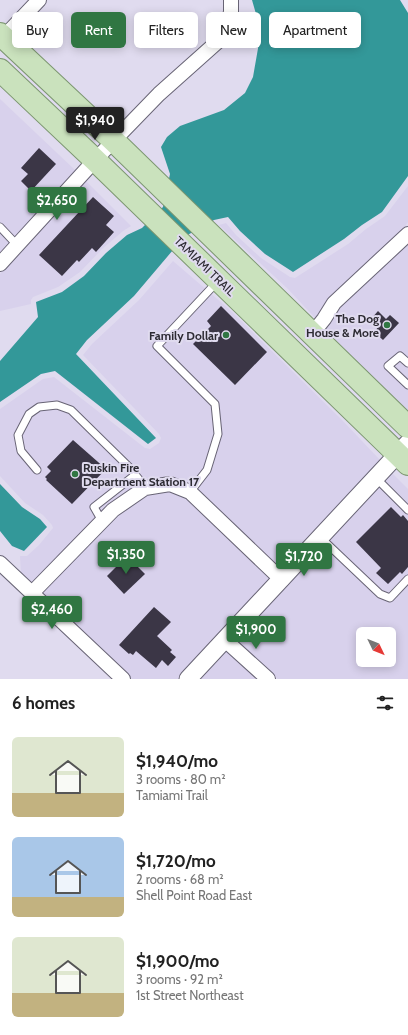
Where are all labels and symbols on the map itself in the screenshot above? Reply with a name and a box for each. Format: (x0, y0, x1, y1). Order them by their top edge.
pin: $1,940 (62, 107, 128, 141)
pin: $2,650 (24, 187, 90, 221)
street label: TAMIAMI TRAIL (171, 233, 239, 299)
place label: The Dog House & More (306, 311, 379, 340)
marker: The Dog House & More (382, 320, 392, 330)
place label: Family Dollar (149, 328, 218, 343)
marker: Family Dollar (221, 330, 231, 340)
place label: Ruskin Fire Department Station 17 (83, 460, 200, 489)
marker: Ruskin Fire Department Station 17 (70, 469, 80, 479)
pin: $1,350 (93, 541, 159, 575)
pin: $1,720 (271, 543, 337, 577)
pin: $2,460 (19, 596, 85, 630)
pin: $1,900 (223, 616, 289, 650)
north arrow (356, 627, 396, 667)

